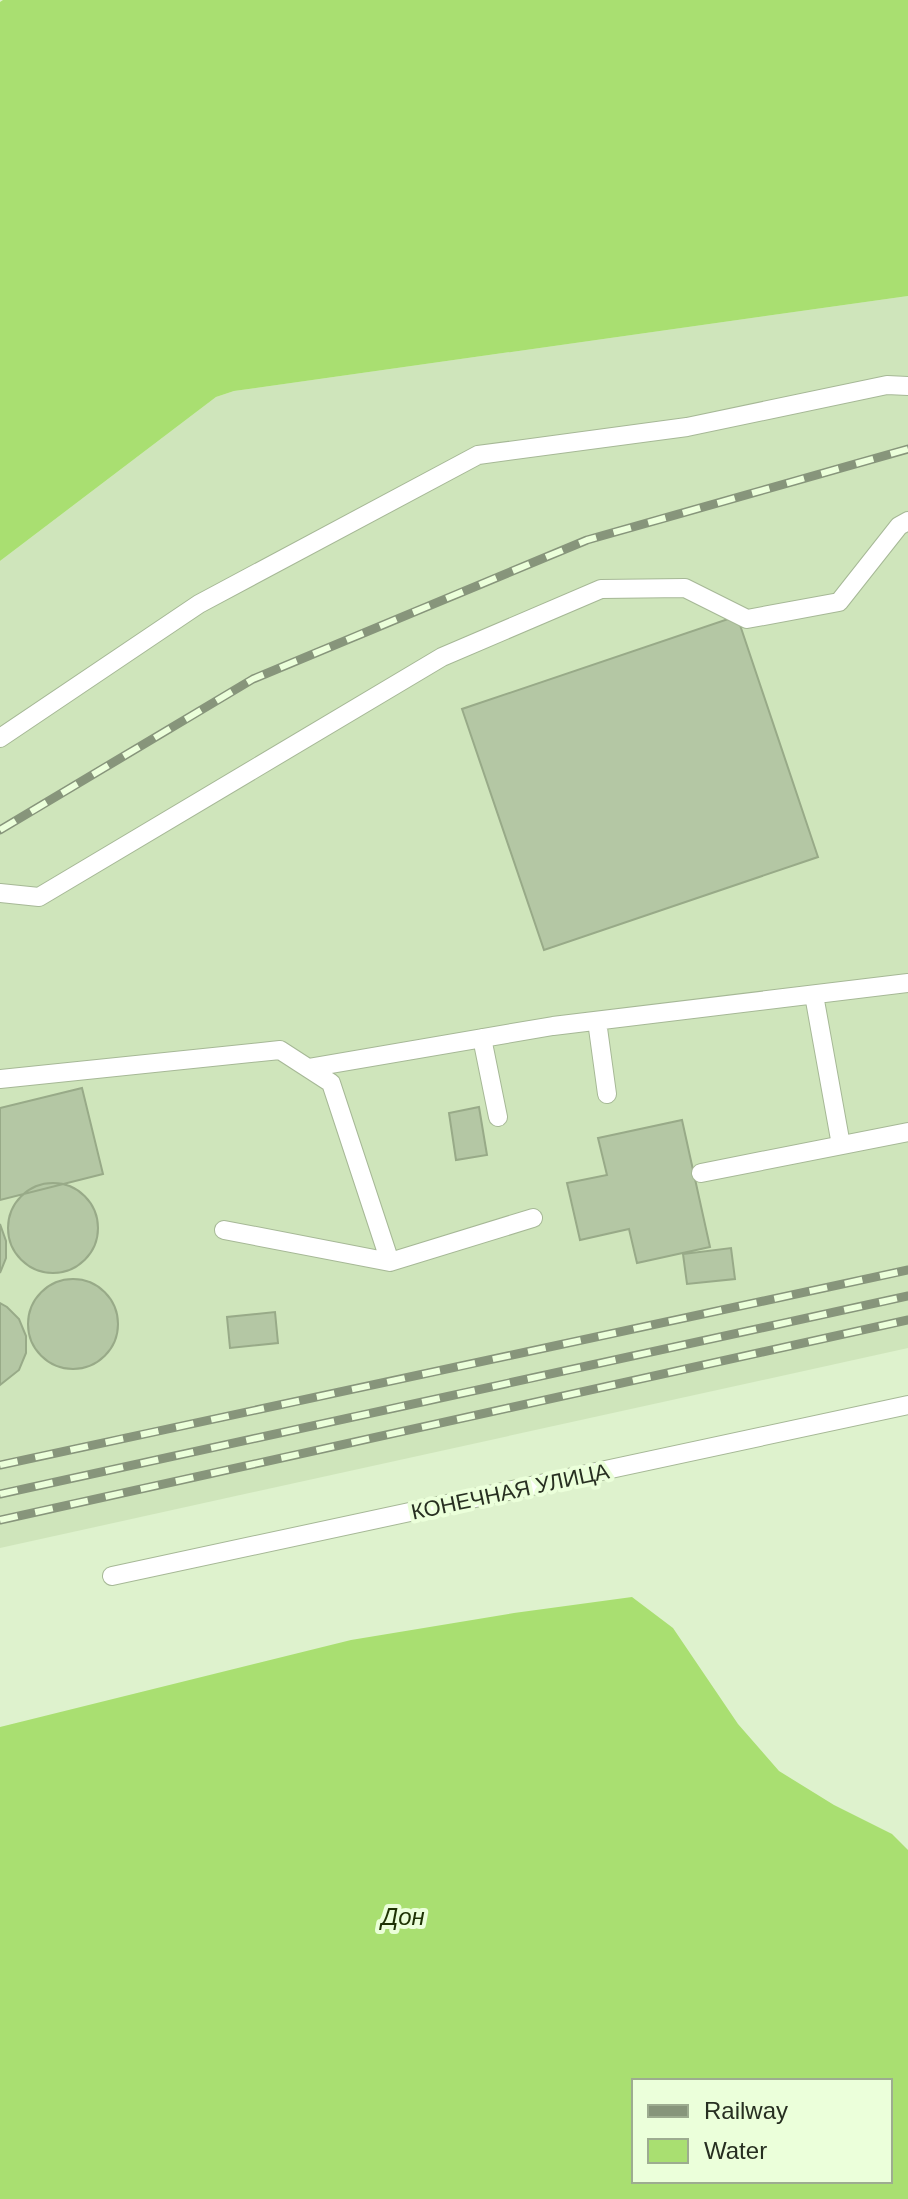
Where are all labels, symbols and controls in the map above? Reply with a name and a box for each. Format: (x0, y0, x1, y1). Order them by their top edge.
street label: КОНЕЧНАЯ УЛИЦА (409, 1458, 612, 1525)
water label: Дон (378, 1903, 425, 1930)
legend (632, 2079, 892, 2183)
text: Railway (704, 2097, 788, 2124)
text: Water (704, 2137, 767, 2164)

